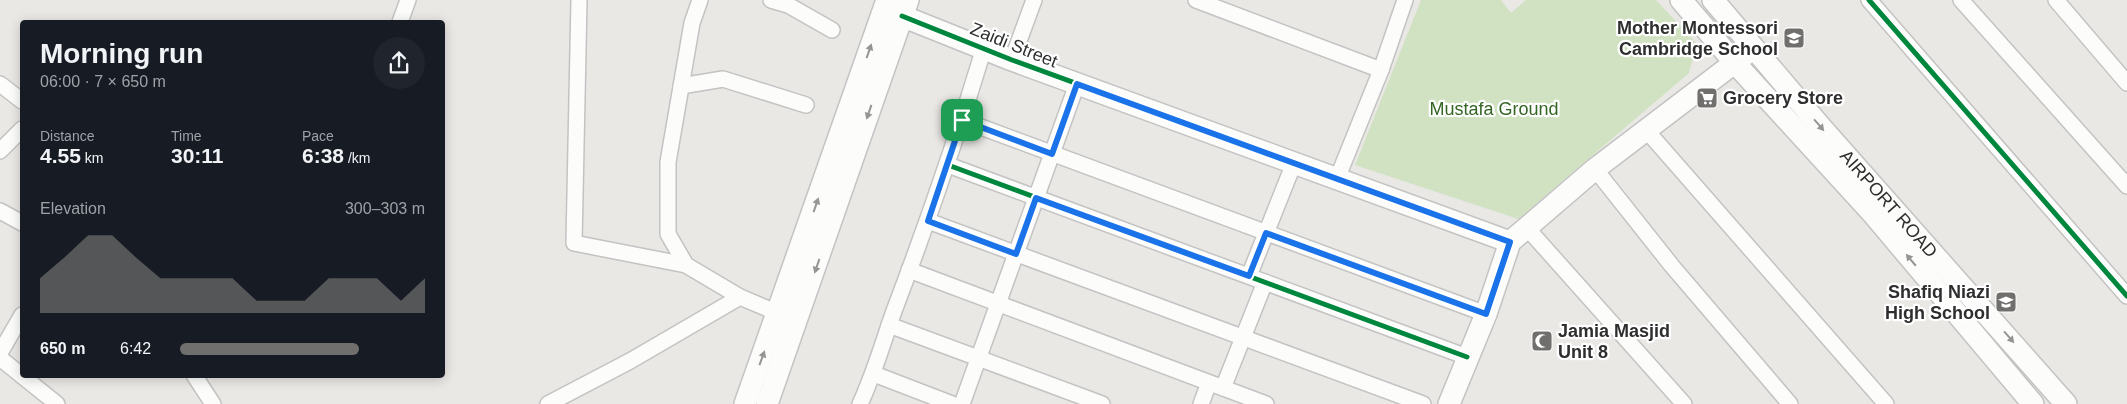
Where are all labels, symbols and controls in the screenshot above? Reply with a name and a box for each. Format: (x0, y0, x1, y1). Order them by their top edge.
street label: Zaidi Street (968, 18, 1060, 72)
place label: Mother Montessori Cambridge School (1617, 18, 1778, 59)
school or university icon: Mother Montessori Cambridge School (1782, 26, 1806, 50)
button: share (373, 37, 425, 89)
text: Morning run (40, 38, 203, 69)
one-way arrow (866, 44, 873, 59)
text: 06:00 · 7 × 650 m (40, 73, 166, 90)
supermarket icon: Grocery Store (1695, 86, 1719, 110)
place label: Grocery Store (1723, 88, 1843, 108)
pin (941, 99, 983, 141)
park label: Mustafa Ground (1429, 99, 1559, 119)
one-way arrow (865, 105, 873, 120)
icon: arrive (948, 106, 976, 134)
one-way arrow (1813, 119, 1825, 131)
text: Distance (40, 128, 94, 144)
text: Time (171, 128, 202, 144)
text: Pace (302, 128, 334, 144)
text: 4.55 (40, 144, 81, 167)
text: 30:11 (171, 144, 224, 167)
text: 6:38 (302, 144, 344, 167)
street label: AIRPORT ROAD (1836, 146, 1941, 261)
text: km (81, 150, 103, 166)
text: /km (344, 150, 370, 166)
one-way arrow (812, 197, 820, 212)
text: Elevation (40, 200, 106, 217)
text: 300–303 m (345, 200, 425, 217)
one-way arrow (1906, 253, 1917, 266)
one-way arrow (812, 259, 820, 274)
place label: Shafiq Niazi High School (1885, 282, 1990, 323)
school or university icon: Shafiq Niazi High School (1994, 290, 2018, 314)
place label: Jamia Masjid Unit 8 (1558, 321, 1670, 362)
mosque icon: Jamia Masjid Unit 8 (1530, 329, 1554, 353)
one-way arrow (2004, 331, 2015, 344)
text: 650 m (40, 340, 85, 357)
text: 6:42 (120, 340, 151, 357)
one-way arrow (758, 350, 766, 365)

